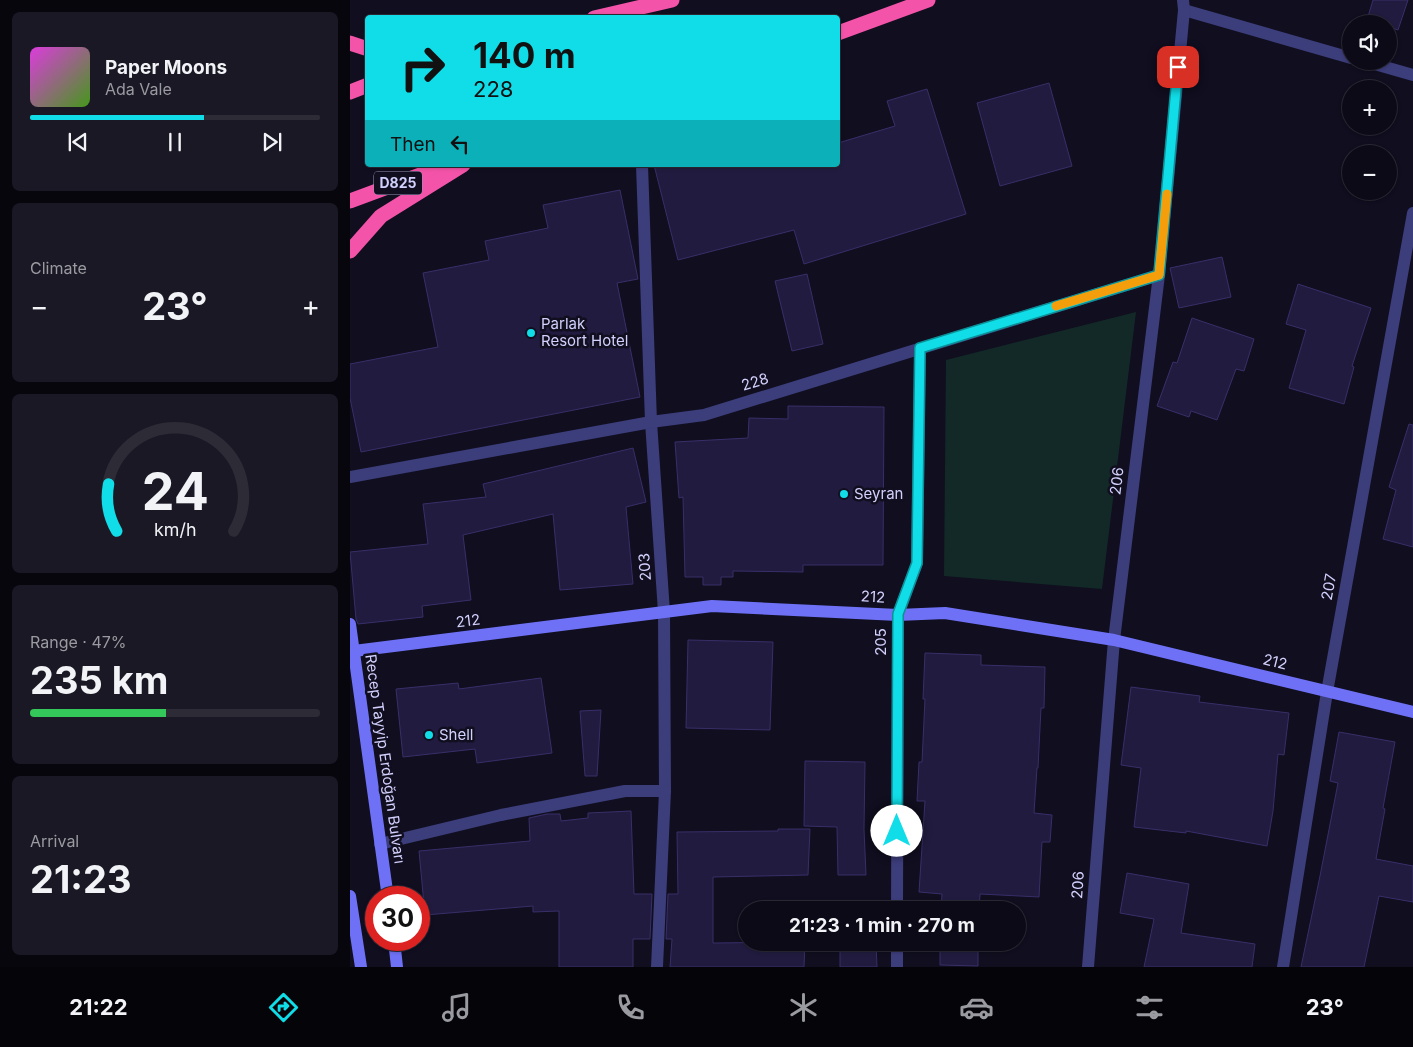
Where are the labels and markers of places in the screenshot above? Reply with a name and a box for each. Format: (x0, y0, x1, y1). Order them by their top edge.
pin (1157, 46, 1199, 88)
place label: Parlak Resort Hotel (541, 314, 628, 350)
marker: Parlak Resort Hotel (525, 327, 537, 339)
place label: Seyran (854, 484, 903, 503)
marker: Seyran (838, 488, 850, 500)
place label: Shell (439, 725, 474, 744)
marker: Shell (423, 729, 435, 741)

